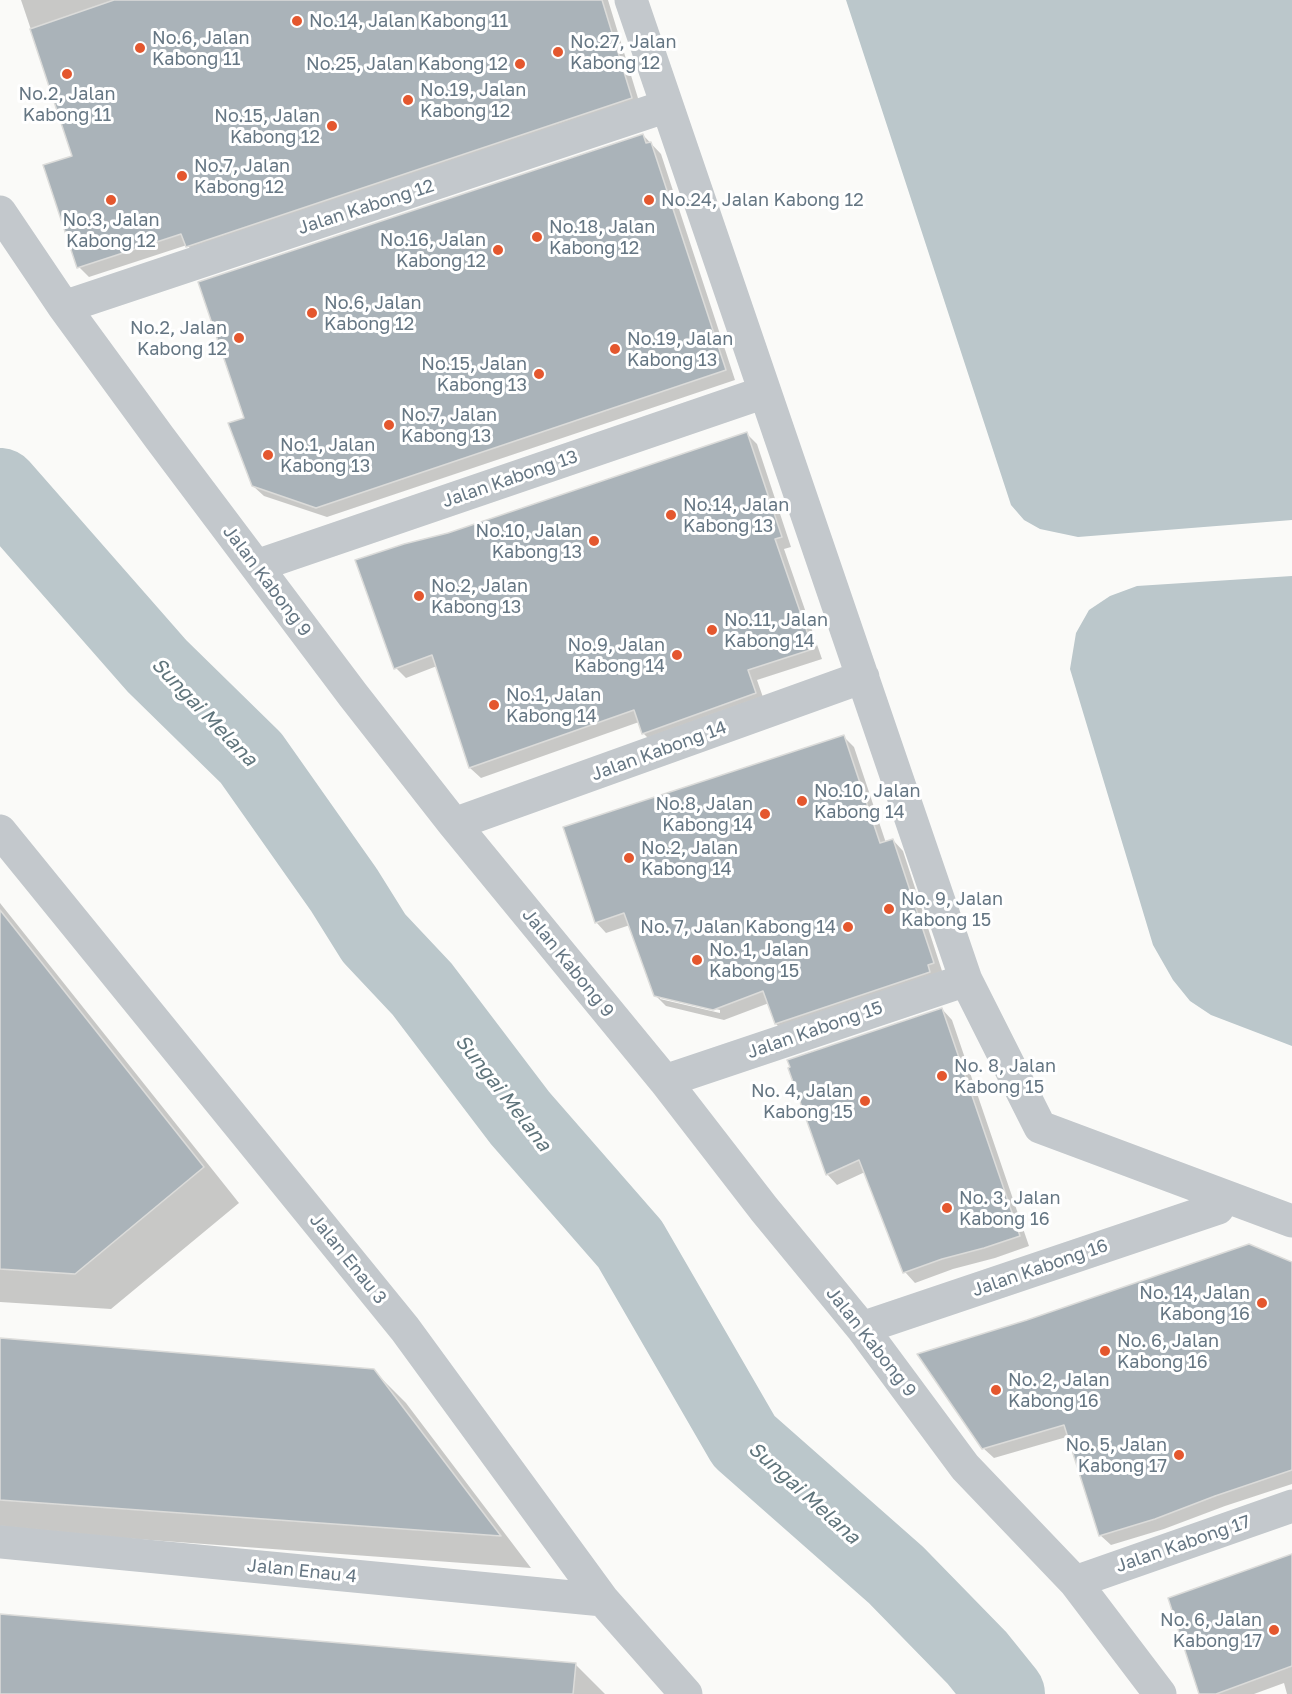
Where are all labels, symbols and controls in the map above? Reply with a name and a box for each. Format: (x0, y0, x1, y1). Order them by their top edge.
place label: No.14, Jalan Kabong 11 (309, 10, 508, 32)
marker: No.14, Jalan Kabong 11 (290, 14, 304, 28)
place label: No.6, Jalan Kabong 11 (152, 27, 249, 70)
place label: No.27, Jalan Kabong 12 (570, 31, 677, 74)
marker: No.6, Jalan Kabong 11 (133, 41, 147, 55)
marker: No.27, Jalan Kabong 12 (551, 45, 565, 59)
place label: No.25, Jalan Kabong 12 (306, 53, 508, 75)
marker: No.25, Jalan Kabong 12 (513, 57, 527, 71)
marker: No.2, Jalan Kabong 11 (60, 67, 74, 81)
place label: No.19, Jalan Kabong 12 (420, 79, 526, 122)
place label: No.2, Jalan Kabong 11 (18, 83, 116, 125)
marker: No.19, Jalan Kabong 12 (401, 93, 415, 107)
place label: No.15, Jalan Kabong 12 (214, 105, 320, 148)
marker: No.15, Jalan Kabong 12 (325, 119, 339, 133)
place label: No.7, Jalan Kabong 12 (194, 155, 290, 198)
marker: No.7, Jalan Kabong 12 (175, 169, 189, 183)
street label: Jalan Kabong 12 (295, 175, 437, 239)
place label: No.24, Jalan Kabong 12 (661, 189, 864, 211)
marker: No.3, Jalan Kabong 12 (104, 193, 118, 207)
marker: No.24, Jalan Kabong 12 (642, 193, 656, 207)
place label: No.3, Jalan Kabong 12 (62, 209, 160, 252)
place label: No.18, Jalan Kabong 12 (549, 216, 655, 258)
place label: No.16, Jalan Kabong 12 (380, 229, 486, 272)
marker: No.18, Jalan Kabong 12 (530, 230, 544, 244)
marker: No.16, Jalan Kabong 12 (491, 243, 505, 257)
place label: No.6, Jalan Kabong 12 (324, 292, 421, 334)
marker: No.6, Jalan Kabong 12 (305, 306, 319, 320)
place label: No.2, Jalan Kabong 12 (130, 317, 227, 360)
place label: No.19, Jalan Kabong 13 (627, 328, 733, 370)
marker: No.2, Jalan Kabong 12 (232, 331, 246, 345)
marker: No.19, Jalan Kabong 13 (608, 342, 622, 356)
place label: No.15, Jalan Kabong 13 (421, 353, 527, 395)
marker: No.15, Jalan Kabong 13 (532, 367, 546, 381)
place label: No.7, Jalan Kabong 13 (401, 404, 497, 446)
marker: No.7, Jalan Kabong 13 (382, 418, 396, 432)
place label: No.1, Jalan Kabong 13 (280, 434, 375, 476)
street label: Jalan Kabong 13 (439, 446, 581, 512)
marker: No.1, Jalan Kabong 13 (261, 448, 275, 462)
place label: No.14, Jalan Kabong 13 (683, 494, 789, 536)
marker: No.14, Jalan Kabong 13 (664, 508, 678, 522)
place label: No.10, Jalan Kabong 13 (476, 520, 582, 562)
street label: Jalan Kabong 9 (218, 521, 316, 641)
marker: No.10, Jalan Kabong 13 (587, 534, 601, 548)
place label: No.2, Jalan Kabong 13 (431, 575, 528, 618)
marker: No.2, Jalan Kabong 13 (412, 589, 426, 603)
place label: No.11, Jalan Kabong 14 (724, 609, 828, 652)
marker: No.11, Jalan Kabong 14 (705, 623, 719, 637)
place label: No.9, Jalan Kabong 14 (568, 634, 665, 676)
marker: No.9, Jalan Kabong 14 (670, 648, 684, 662)
water label: Sungai Melana (146, 653, 262, 771)
place label: No.1, Jalan Kabong 14 (506, 684, 601, 726)
marker: No.1, Jalan Kabong 14 (487, 698, 501, 712)
street label: Jalan Kabong 14 (588, 717, 730, 785)
place label: No.10, Jalan Kabong 14 (814, 780, 920, 822)
place label: No.8, Jalan Kabong 14 (655, 793, 753, 836)
marker: No.10, Jalan Kabong 14 (795, 794, 809, 808)
marker: No.8, Jalan Kabong 14 (758, 807, 772, 821)
place label: No.2, Jalan Kabong 14 (641, 837, 738, 880)
marker: No.2, Jalan Kabong 14 (622, 851, 636, 865)
place label: No. 9, Jalan Kabong 15 (901, 888, 1003, 930)
marker: No. 9, Jalan Kabong 15 (882, 902, 896, 916)
street label: Jalan Kabong 9 (518, 904, 618, 1022)
place label: No. 7, Jalan Kabong 14 (640, 916, 836, 938)
marker: No. 7, Jalan Kabong 14 (841, 920, 855, 934)
place label: No. 1, Jalan Kabong 15 (709, 939, 809, 982)
marker: No. 1, Jalan Kabong 15 (690, 953, 704, 967)
street label: Jalan Kabong 15 (744, 997, 886, 1063)
water label: Sungai Melana (450, 1030, 556, 1156)
place label: No. 8, Jalan Kabong 15 (954, 1055, 1056, 1098)
marker: No. 8, Jalan Kabong 15 (935, 1069, 949, 1083)
place label: No. 4, Jalan Kabong 15 (751, 1080, 853, 1122)
marker: No. 4, Jalan Kabong 15 (858, 1094, 872, 1108)
place label: No. 3, Jalan Kabong 16 (959, 1187, 1061, 1230)
marker: No. 3, Jalan Kabong 16 (940, 1201, 954, 1215)
street label: Jalan Enau 3 (305, 1210, 391, 1308)
street label: Jalan Kabong 16 (969, 1235, 1111, 1301)
place label: No. 14, Jalan Kabong 16 (1139, 1282, 1250, 1324)
street label: Jalan Kabong 9 (821, 1283, 921, 1401)
marker: No. 14, Jalan Kabong 16 (1255, 1296, 1269, 1310)
place label: No. 6, Jalan Kabong 16 (1117, 1330, 1219, 1372)
marker: No. 6, Jalan Kabong 16 (1098, 1344, 1112, 1358)
place label: No. 2, Jalan Kabong 16 (1008, 1369, 1110, 1412)
marker: No. 2, Jalan Kabong 16 (989, 1383, 1003, 1397)
place label: No. 5, Jalan Kabong 17 (1065, 1434, 1167, 1476)
water label: Sungai Melana (743, 1437, 865, 1549)
marker: No. 5, Jalan Kabong 17 (1172, 1448, 1186, 1462)
street label: Jalan Kabong 17 (1113, 1511, 1253, 1577)
street label: Jalan Enau 4 (246, 1554, 358, 1588)
place label: No. 6, Jalan Kabong 17 (1160, 1609, 1262, 1652)
marker: No. 6, Jalan Kabong 17 (1267, 1623, 1281, 1637)

